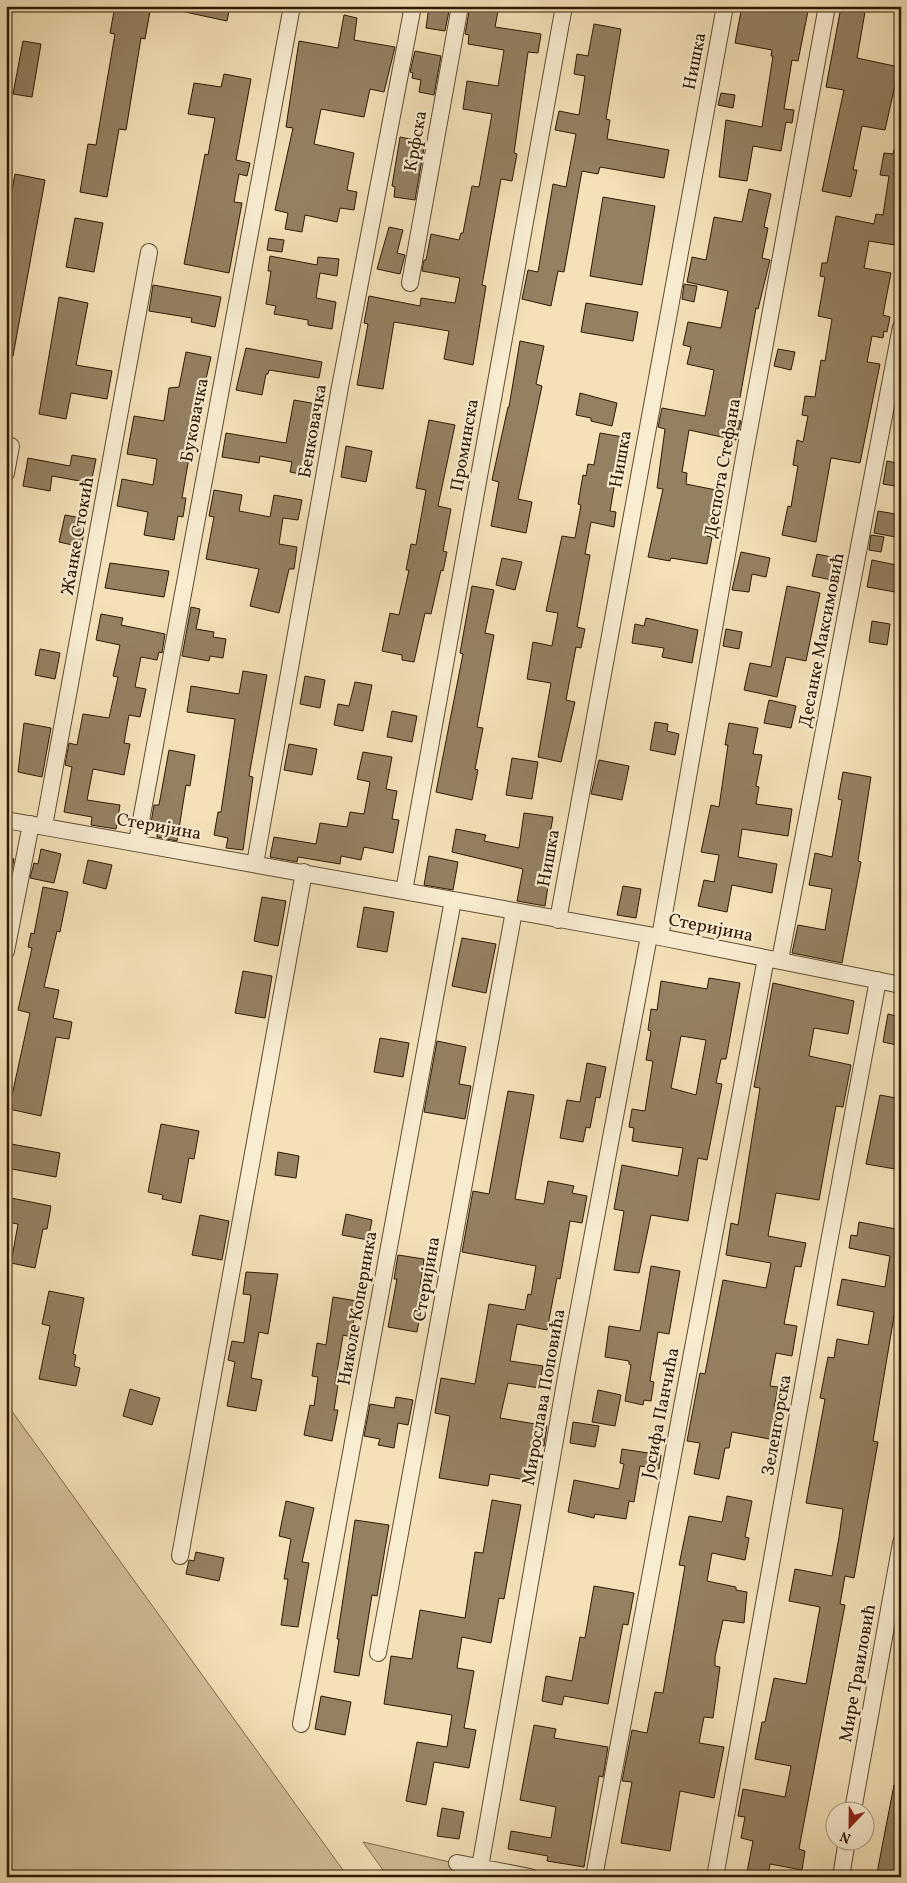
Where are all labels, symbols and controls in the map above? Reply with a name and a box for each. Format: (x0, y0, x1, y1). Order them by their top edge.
street label: Нишка (678, 30, 713, 92)
street label: Крфска (399, 109, 434, 174)
street label: Буковачка (175, 376, 216, 465)
street label: Бенковачка (293, 382, 334, 480)
street label: Деспота Стефана (699, 396, 748, 540)
street label: Проминска (445, 397, 486, 494)
street label: Нишка (604, 428, 639, 490)
street label: Жанке Стокић (56, 475, 101, 597)
street label: Десанке Максимовић (793, 550, 852, 730)
street label: Стеријина (114, 808, 203, 847)
street label: Нишка (532, 827, 567, 889)
street label: Стеријина (666, 908, 755, 949)
street label: Николе Коперника (333, 1229, 384, 1387)
street label: Стеријина (408, 1235, 447, 1324)
street label: Мирослава Поповића (517, 1307, 572, 1488)
street label: Јосифа Панчића (636, 1345, 686, 1481)
street label: Зеленгорска (756, 1373, 799, 1478)
street label: Мире Траиловић (834, 1602, 883, 1744)
north arrow (824, 1800, 874, 1850)
text: N (837, 1826, 854, 1847)

